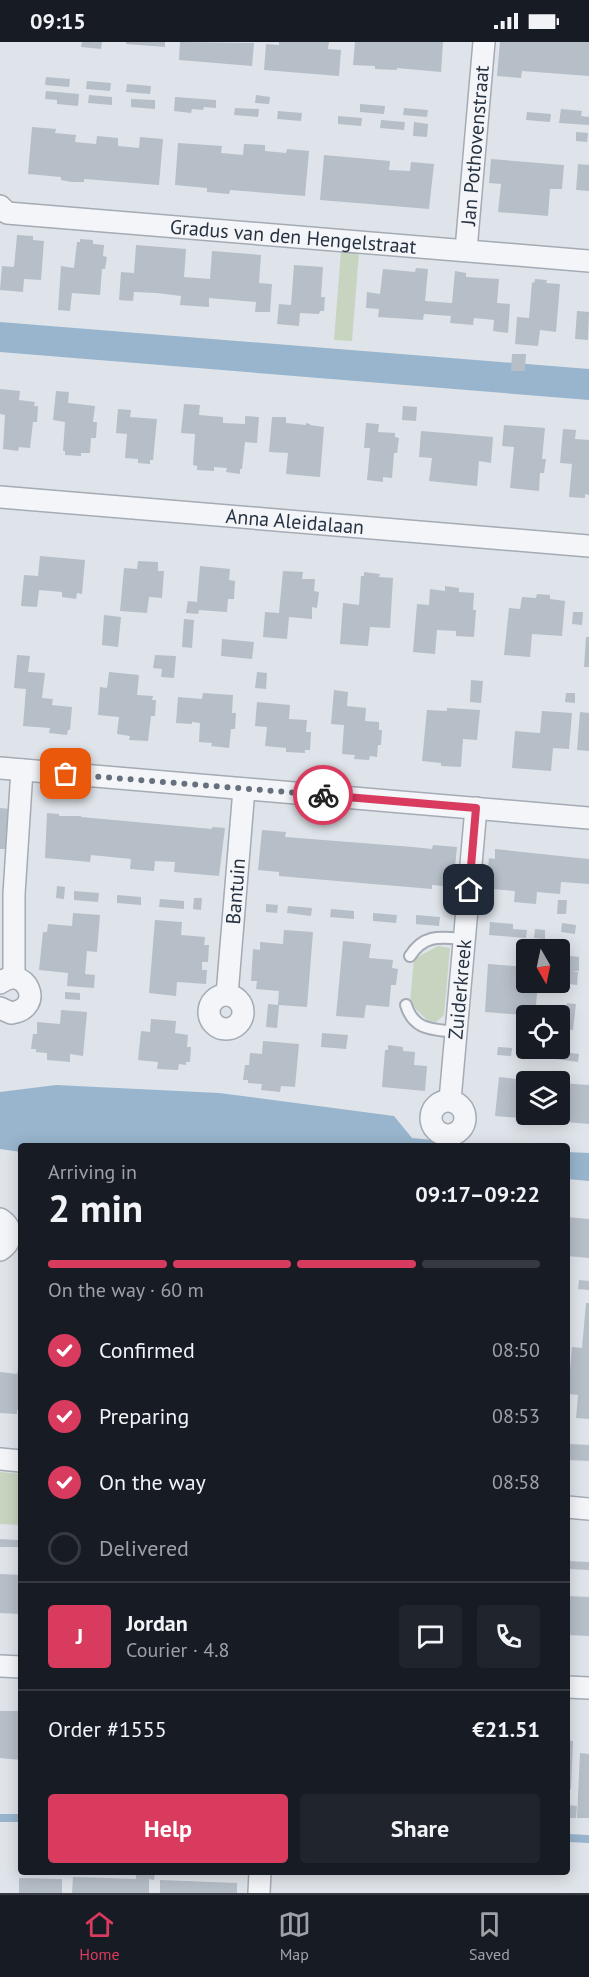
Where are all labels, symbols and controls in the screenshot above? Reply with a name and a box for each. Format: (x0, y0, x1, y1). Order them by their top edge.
text: 09:15 (30, 7, 86, 35)
street label: Jan Pothovenstraat (455, 64, 495, 228)
street label: Gradus van den Hengelstraat (169, 213, 418, 260)
street label: Anna Aleidalaan (225, 503, 365, 540)
pin (40, 748, 91, 799)
icon: bag (49, 757, 82, 790)
courier (293, 765, 353, 825)
icon: bike (307, 779, 340, 812)
street label: Bantuin (220, 857, 251, 926)
pin (443, 864, 494, 915)
icon: home (452, 873, 485, 906)
street label: Zuiderkreek (442, 938, 477, 1041)
north arrow (516, 939, 570, 993)
map controls (516, 939, 570, 1125)
button: locate (516, 1005, 570, 1059)
button: layers (516, 1071, 570, 1125)
text: Arriving in (48, 1159, 137, 1185)
text: 09:17–09:22 (415, 1180, 540, 1208)
text: 2 min (48, 1182, 143, 1233)
text: On the way · 60 m (48, 1277, 204, 1303)
icon: check (48, 1334, 81, 1367)
text: Confirmed (99, 1336, 195, 1364)
text: 08:50 (492, 1337, 540, 1363)
icon: check (48, 1400, 81, 1433)
text: Preparing (99, 1402, 189, 1430)
text: 08:53 (492, 1403, 540, 1429)
icon: check (48, 1466, 81, 1499)
text: On the way (99, 1468, 206, 1496)
text: 08:58 (492, 1469, 540, 1495)
text: Delivered (99, 1534, 189, 1562)
button: chat (399, 1605, 462, 1668)
button: phone (477, 1605, 540, 1668)
text: Jordan (126, 1609, 188, 1637)
text: J (76, 1622, 83, 1650)
text: Courier · 4.8 (126, 1637, 229, 1663)
text: Order #1555 (48, 1715, 167, 1743)
text: €21.51 (472, 1715, 540, 1743)
button: Help (48, 1794, 288, 1863)
button: Share (300, 1794, 540, 1863)
tab: Home (79, 1908, 120, 1964)
tab: Map (278, 1908, 311, 1964)
tab: Saved (469, 1908, 510, 1964)

